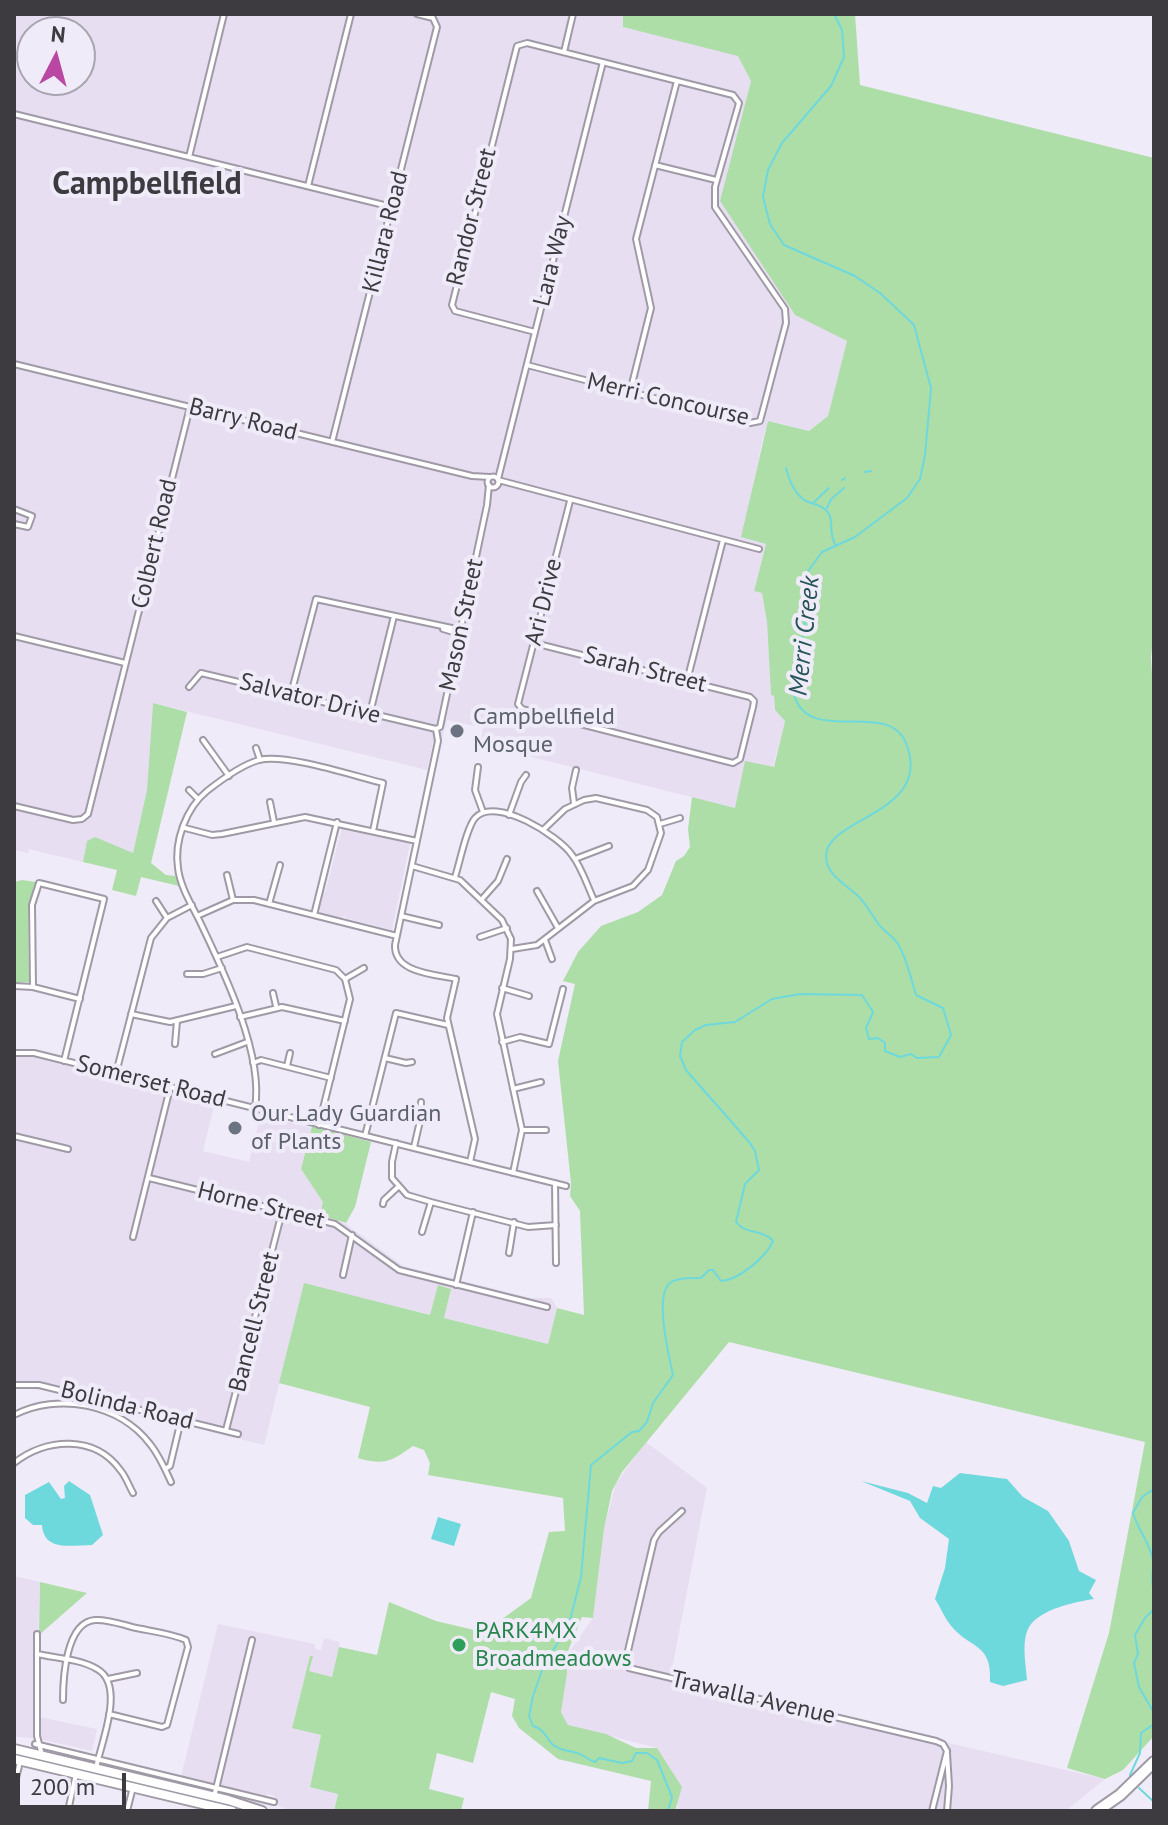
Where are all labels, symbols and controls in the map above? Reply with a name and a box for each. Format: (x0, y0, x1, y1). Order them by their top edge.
north arrow (16, 16, 96, 96)
text: N (50, 19, 67, 49)
street label: Randor Street (441, 145, 503, 289)
district label: Campbellfield (52, 166, 242, 204)
street label: Killara Road (357, 168, 415, 296)
street label: Lara Way (528, 213, 578, 309)
street label: Merri Concourse (584, 367, 752, 433)
street label: Barry Road (186, 393, 300, 447)
street label: Colbert Road (126, 476, 184, 612)
street label: Ari Drive (519, 555, 569, 649)
street label: Mason Street (434, 556, 490, 694)
water label: Merri Creek (783, 575, 827, 697)
street label: Sarah Street (581, 641, 709, 699)
street label: Salvator Drive (237, 668, 383, 730)
place label: Campbellfield Mosque (473, 703, 615, 759)
marker: Campbellfield Mosque (448, 722, 466, 740)
street label: Somerset Road (73, 1050, 229, 1114)
place label: Our Lady Guardian of Plants (251, 1100, 441, 1156)
marker: Our Lady Guardian of Plants (226, 1119, 244, 1137)
street label: Horne Street (194, 1176, 328, 1236)
street label: Bancell Street (224, 1249, 286, 1395)
street label: Bolinda Road (58, 1376, 196, 1436)
place label: PARK4MX Broadmeadows (475, 1617, 632, 1673)
marker: PARK4MX Broadmeadows (450, 1636, 468, 1654)
street label: Trawalla Avenue (668, 1665, 838, 1731)
scale bar (20, 1757, 130, 1807)
text: 200 m (30, 1771, 95, 1802)

